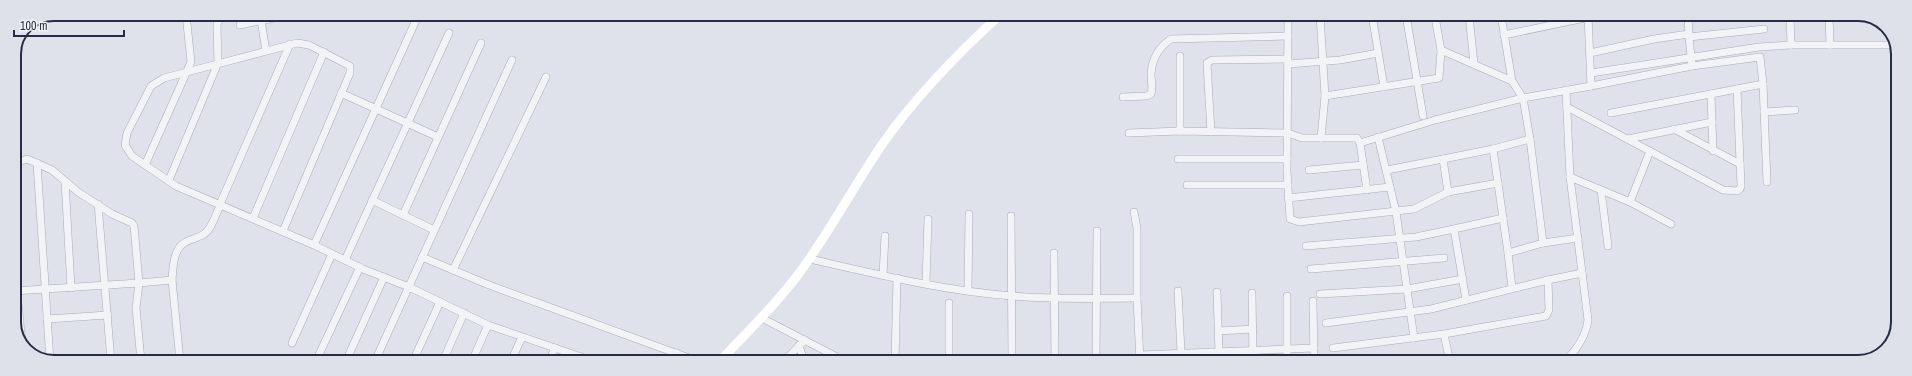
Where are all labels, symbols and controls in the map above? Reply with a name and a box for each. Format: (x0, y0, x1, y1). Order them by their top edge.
scale bar (14, 12, 124, 38)
text: 100 m (20, 18, 47, 34)

